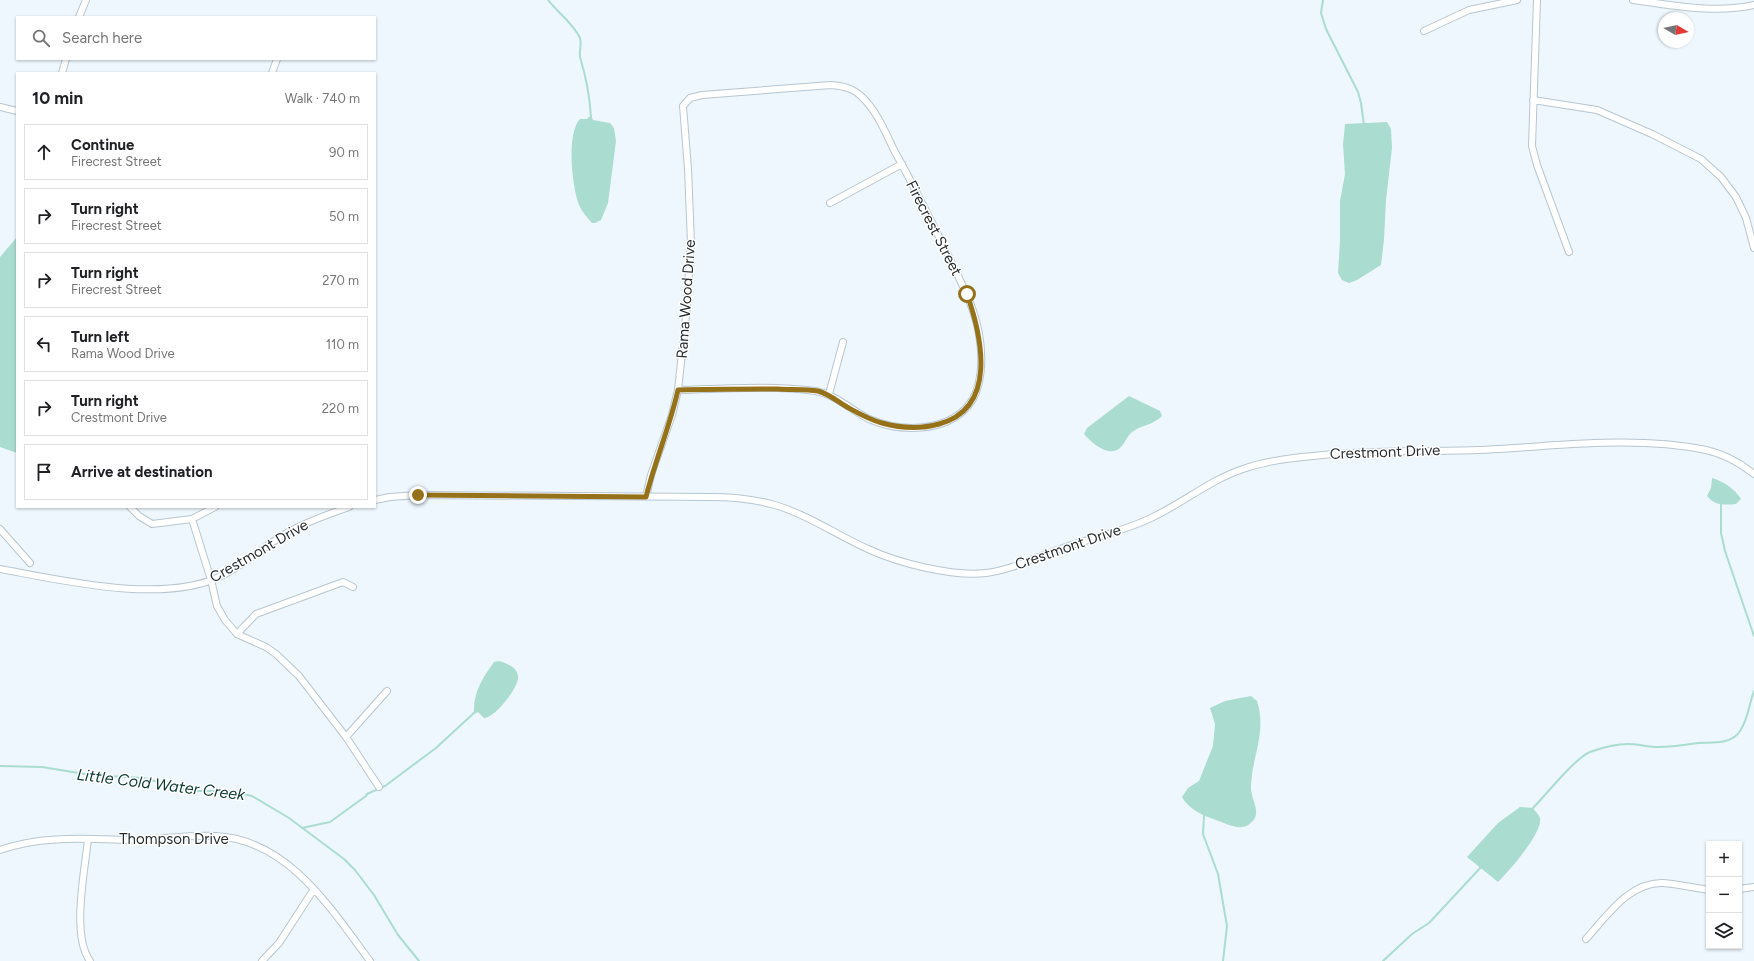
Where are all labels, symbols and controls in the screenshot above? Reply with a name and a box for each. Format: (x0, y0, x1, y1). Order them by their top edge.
north arrow (1658, 12, 1694, 48)
search box (16, 16, 376, 60)
icon: search (30, 27, 52, 49)
text: Search here (62, 29, 142, 47)
text: 10 min (32, 88, 83, 108)
text: Walk · 740 m (285, 91, 360, 106)
text: Continue (71, 136, 134, 154)
icon: ahead (33, 141, 55, 163)
text: 90 m (329, 145, 359, 160)
text: Firecrest Street (71, 154, 162, 169)
street label: Firecrest Street (902, 177, 966, 279)
text: Turn right (71, 200, 139, 218)
icon: right (33, 205, 55, 227)
text: 50 m (329, 209, 359, 224)
text: Firecrest Street (71, 218, 162, 233)
street label: Rama Wood Drive (673, 239, 699, 359)
text: Turn right (71, 264, 139, 282)
icon: right (33, 269, 55, 291)
text: 270 m (322, 273, 359, 288)
text: Firecrest Street (71, 282, 162, 297)
route start (958, 285, 976, 303)
text: Turn left (71, 328, 129, 346)
icon: left (33, 333, 55, 355)
text: 110 m (326, 337, 359, 352)
text: Rama Wood Drive (71, 346, 175, 361)
text: Turn right (71, 392, 139, 410)
icon: right (33, 397, 55, 419)
text: 220 m (322, 401, 359, 416)
text: Crestmont Drive (71, 410, 167, 425)
street label: Crestmont Drive (1329, 441, 1441, 463)
icon: arrive (33, 461, 55, 483)
text: Arrive at destination (71, 463, 212, 481)
route end (409, 486, 427, 504)
street label: Crestmont Drive (207, 516, 311, 586)
street label: Crestmont Drive (1013, 520, 1123, 574)
water label: Little Cold Water Creek (76, 765, 247, 804)
street label: Thompson Drive (119, 830, 229, 848)
map controls (1706, 841, 1742, 949)
button: + (1706, 841, 1742, 877)
button: − (1706, 877, 1742, 913)
button: layers (1706, 913, 1742, 949)

